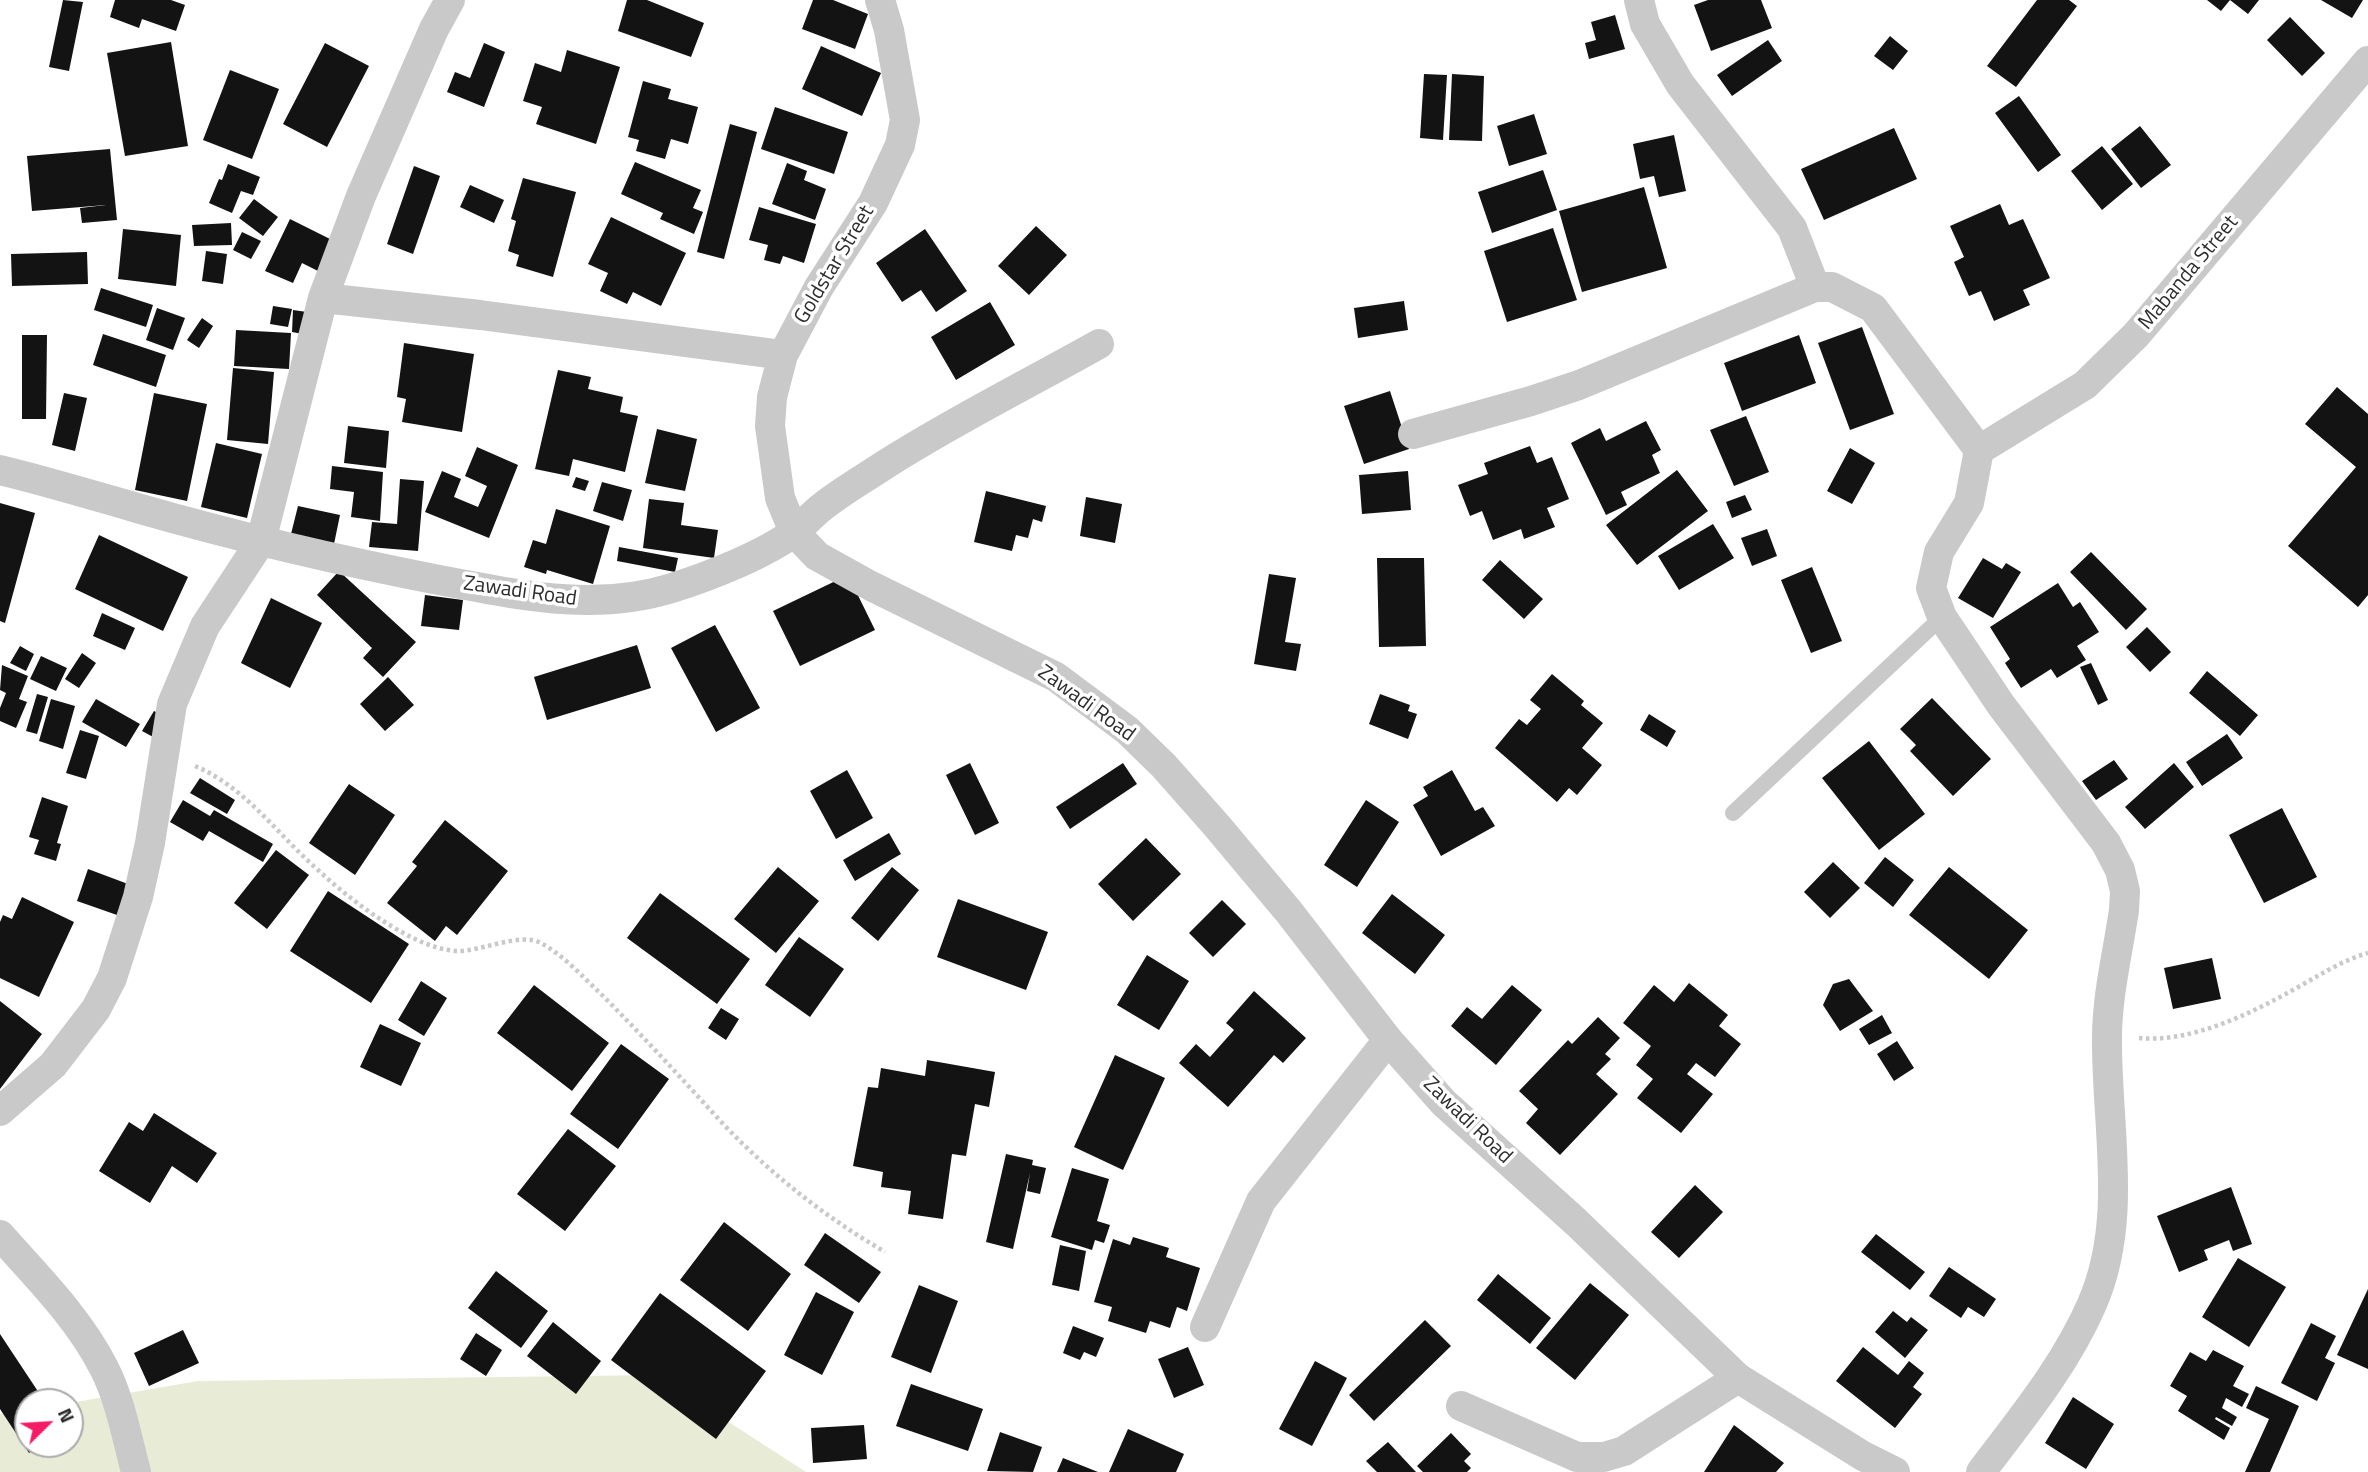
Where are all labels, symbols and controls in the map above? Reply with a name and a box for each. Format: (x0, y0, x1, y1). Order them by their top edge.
street label: Goldstar Street (790, 201, 880, 329)
street label: Mabanda Street (2134, 211, 2244, 335)
street label: Zawadi Road (462, 572, 578, 612)
street label: Zawadi Road (1032, 660, 1140, 748)
street label: Zawadi Road (1417, 1072, 1517, 1170)
north arrow (14, 1388, 84, 1458)
text: N (51, 1403, 83, 1427)

